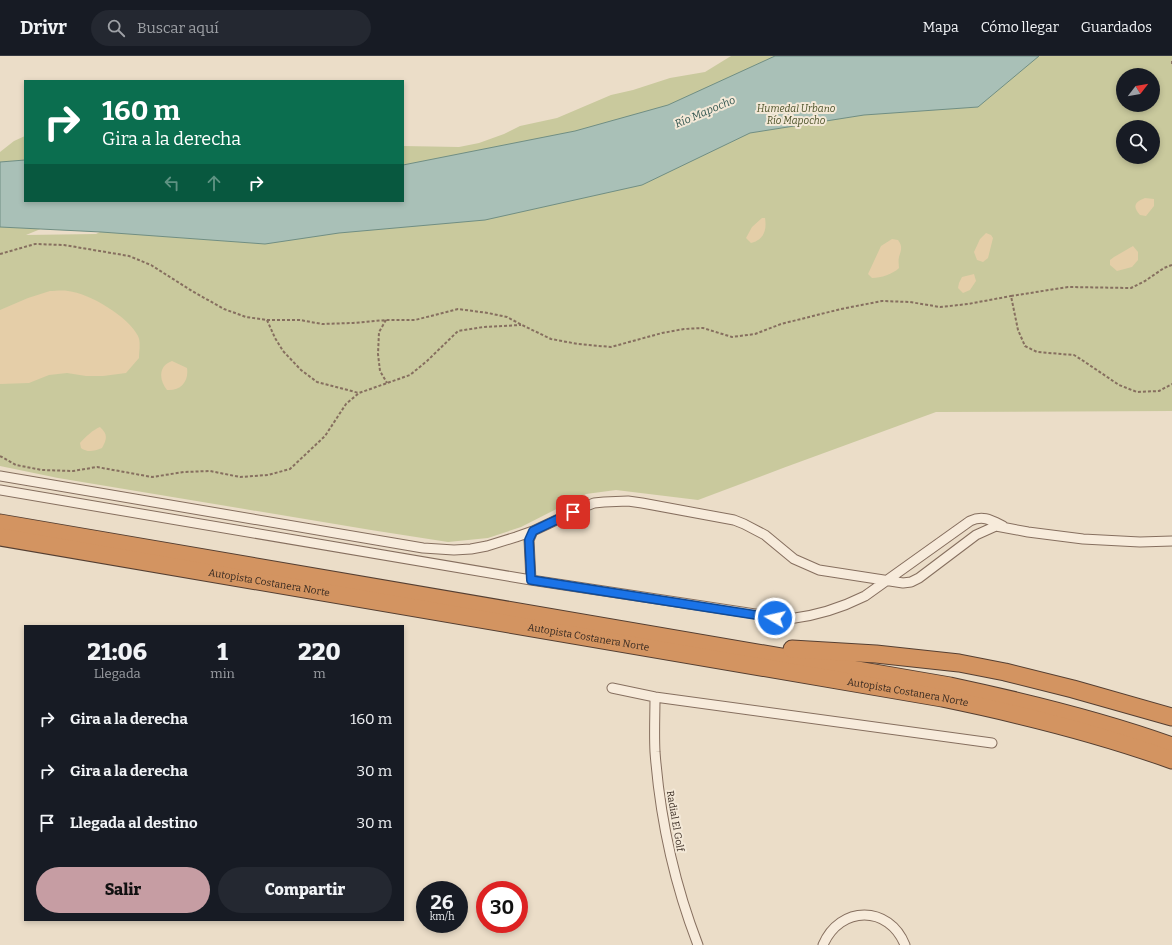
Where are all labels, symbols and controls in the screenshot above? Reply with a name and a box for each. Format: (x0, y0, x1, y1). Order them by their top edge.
search box (91, 10, 371, 46)
text: Drivr (20, 16, 67, 39)
icon: search (105, 17, 127, 39)
text: Buscar aquí (137, 19, 219, 37)
text: Mapa (923, 19, 959, 36)
text: Cómo llegar (981, 19, 1059, 36)
text: Guardados (1081, 19, 1152, 36)
north arrow (1116, 68, 1160, 112)
map controls (1116, 68, 1160, 164)
water label: Río Mapocho (673, 93, 737, 131)
text: 160 m (102, 94, 180, 127)
icon: right (36, 96, 88, 148)
park label: Humedal Urbano Río Mapocho (757, 103, 836, 127)
button: search (1116, 120, 1160, 164)
text: Gira a la derecha (102, 128, 241, 150)
icon: left (161, 172, 183, 194)
icon: ahead (203, 172, 225, 194)
icon: right (245, 172, 267, 194)
pin (556, 495, 590, 529)
icon: arrive (562, 501, 584, 523)
street label: Autopista Costanera Norte (207, 567, 331, 599)
position arrow (754, 597, 796, 639)
street label: Autopista Costanera Norte (527, 621, 650, 654)
text: 21:06 (87, 638, 147, 666)
text: 1 (217, 638, 228, 666)
text: 220 (298, 638, 341, 666)
text: Llegada (94, 666, 141, 681)
text: min (210, 666, 235, 681)
text: m (313, 666, 326, 681)
street label: Autopista Costanera Norte (846, 676, 970, 709)
icon: right (36, 708, 58, 730)
text: Gira a la derecha (70, 710, 188, 728)
text: 160 m (350, 710, 392, 728)
icon: right (36, 760, 58, 782)
text: Gira a la derecha (70, 762, 188, 780)
text: 30 m (357, 762, 392, 780)
street label: Radial El Golf (664, 790, 687, 854)
icon: arrive (36, 812, 58, 834)
text: Llegada al destino (70, 814, 198, 832)
text: 30 m (357, 814, 392, 832)
button: Salir (36, 867, 210, 913)
button: Compartir (218, 867, 392, 913)
speed limit sign: 30 (476, 881, 528, 933)
text: 26 (430, 890, 454, 914)
text: km/h (430, 911, 454, 923)

